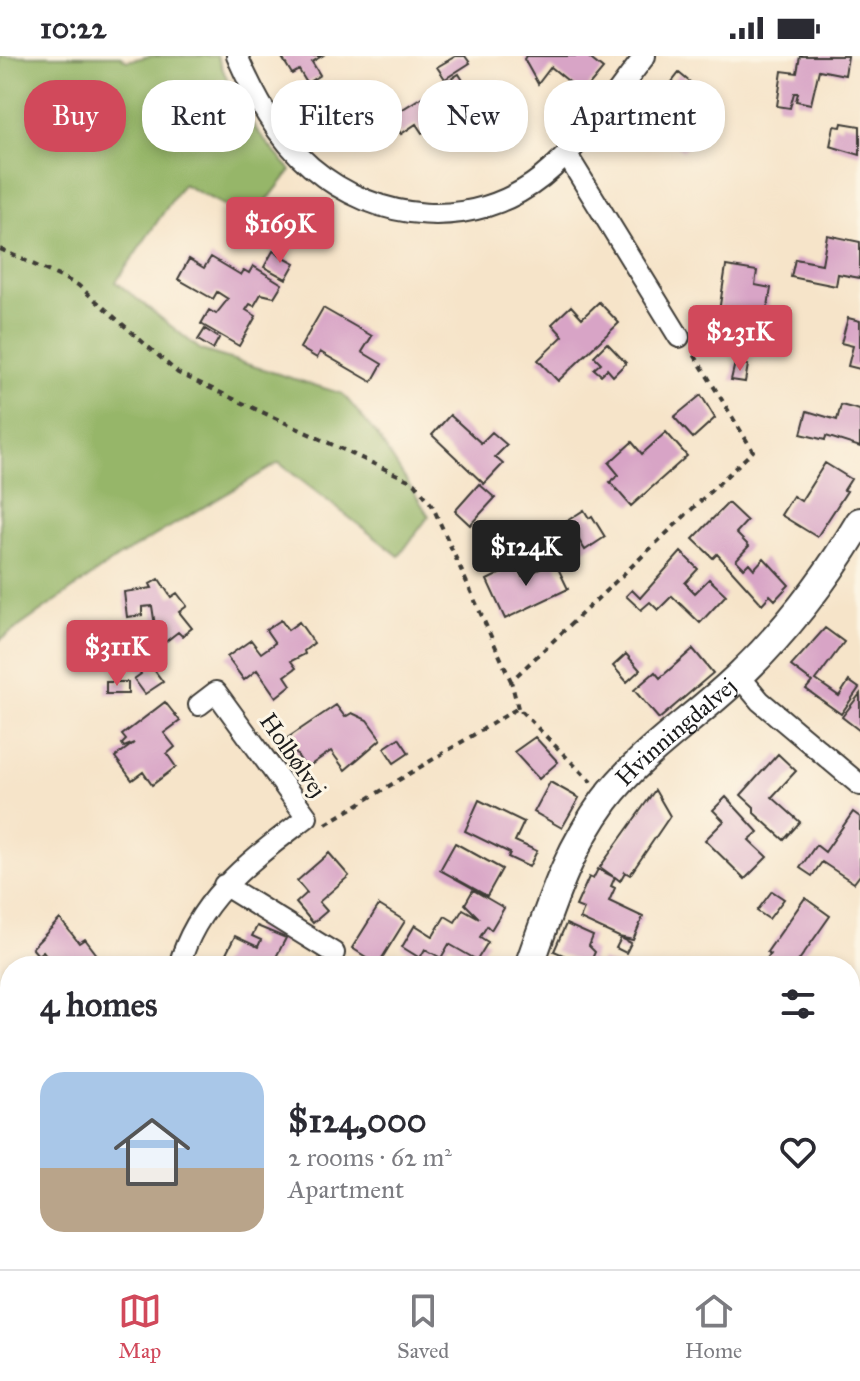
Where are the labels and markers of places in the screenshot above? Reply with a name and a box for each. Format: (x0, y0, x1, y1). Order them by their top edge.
pin: $169K (224, 197, 336, 265)
pin: $231K (684, 305, 796, 373)
pin: $124K (470, 520, 582, 588)
pin: $311K (61, 620, 173, 688)

